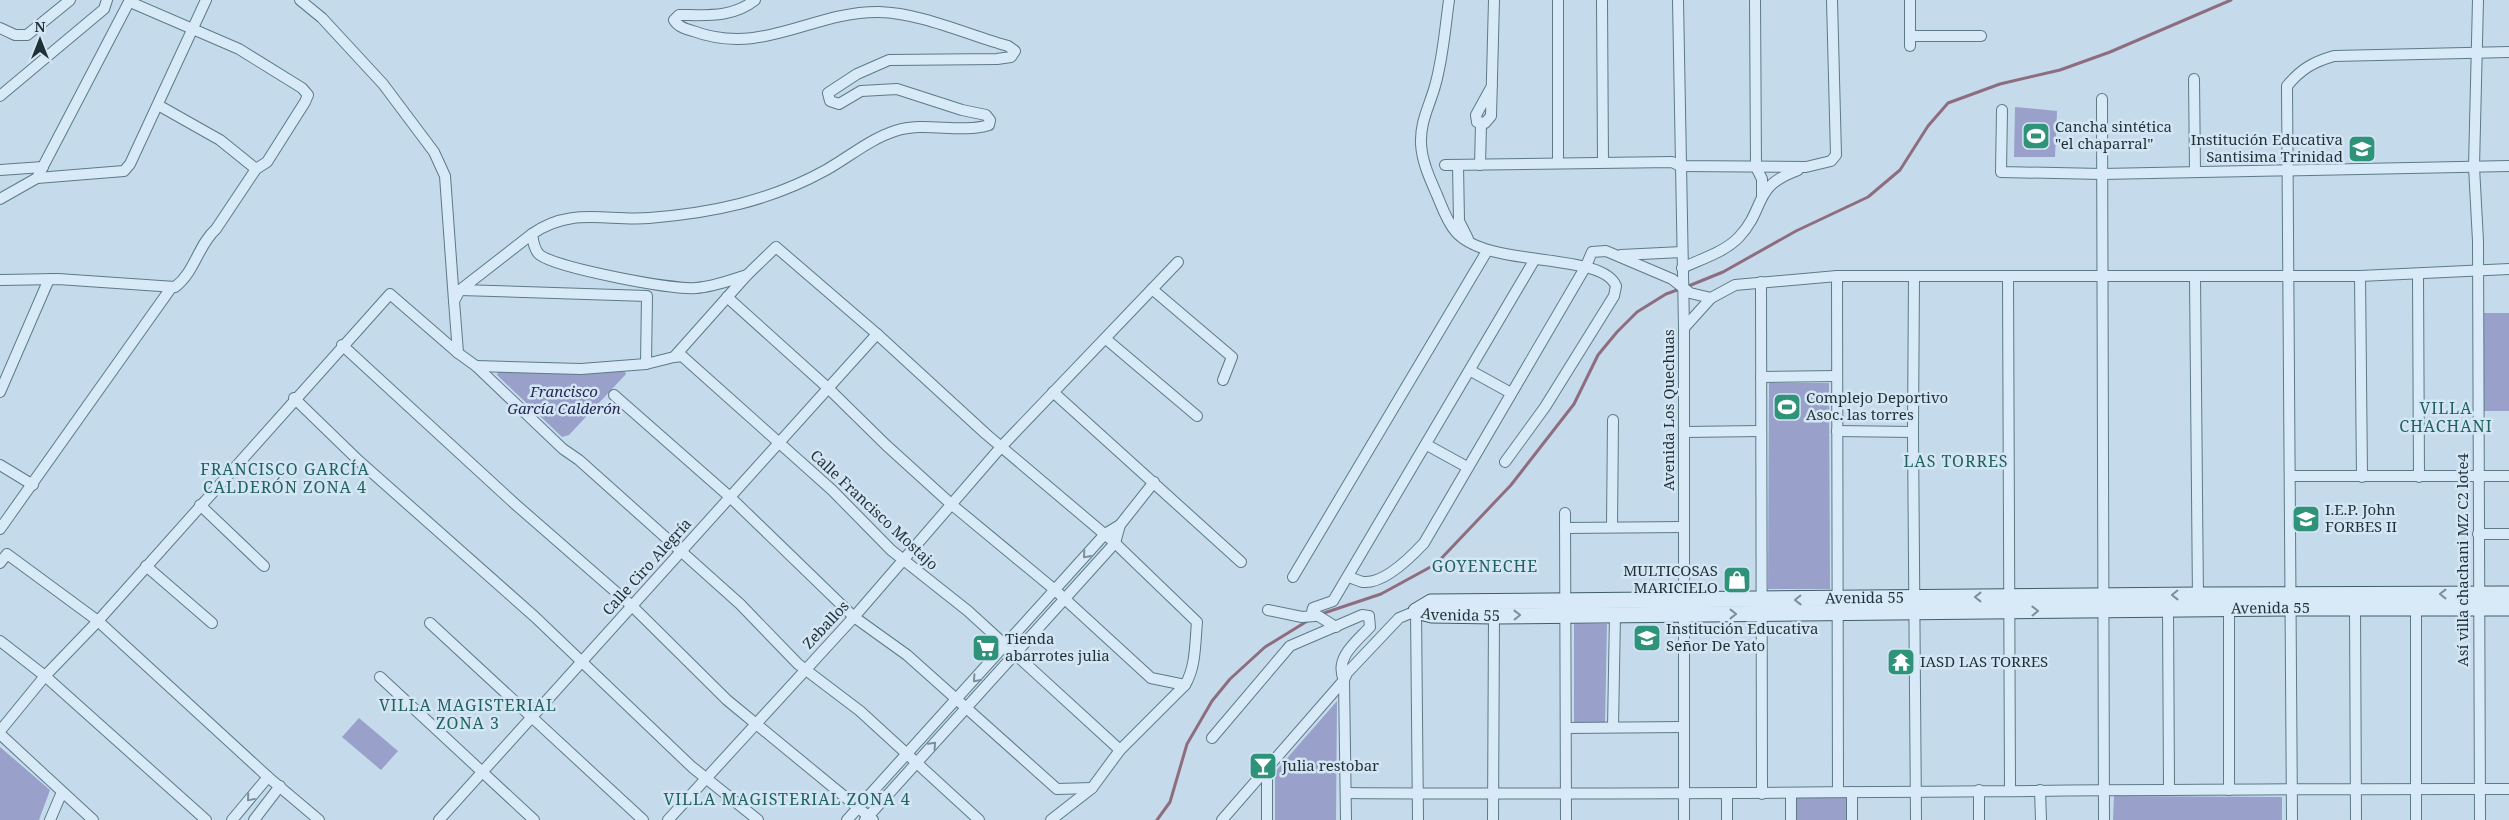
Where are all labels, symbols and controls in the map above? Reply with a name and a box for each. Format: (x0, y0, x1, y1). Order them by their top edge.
north arrow (15, 15, 65, 65)
text: N (34, 17, 46, 36)
place label: Cancha sintética "el chaparral" (2055, 116, 2172, 153)
sports icon: Cancha sintética "el chaparral" (2021, 121, 2051, 151)
place label: Institución Educativa Santisima Trinidad (2191, 129, 2343, 166)
school or university icon: Institución Educativa Santisima Trinidad (2347, 134, 2377, 164)
street label: Avenida Los Quechuas (1658, 329, 1678, 491)
park label: Francisco García Calderón (507, 381, 621, 418)
place label: Complejo Deportivo Asoc. las torres (1806, 387, 1948, 424)
sports icon: Complejo Deportivo Asoc. las torres (1772, 392, 1802, 422)
district label: VILLA CHACHANI (2399, 397, 2493, 437)
street label: Calle Francisco Mostajo (806, 445, 943, 574)
district label: LAS TORRES (1903, 450, 2009, 472)
street label: Así villa chachani MZ C2 lote4 (2452, 453, 2472, 667)
district label: FRANCISCO GARCÍA CALDERÓN ZONA 4 (200, 458, 370, 498)
place label: I.E.P. John FORBES II (2325, 499, 2397, 536)
school or university icon: I.E.P. John FORBES II (2291, 504, 2321, 534)
street label: Calle Ciro Alegría (597, 514, 695, 619)
one-way arrow (1083, 550, 1092, 559)
district label: GOYENECHE (1432, 555, 1538, 577)
place label: MULTICOSAS MARICIELO (1623, 560, 1718, 597)
shop icon: MULTICOSAS MARICIELO (1722, 565, 1752, 595)
street label: Avenida 55 (1825, 587, 1904, 607)
one-way arrow (2439, 589, 2446, 599)
one-way arrow (2171, 590, 2179, 600)
one-way arrow (1974, 592, 1982, 602)
one-way arrow (1794, 594, 1802, 605)
street label: Zeballos (798, 596, 853, 653)
street label: Avenida 55 (2231, 597, 2310, 618)
street label: Avenida 55 (1419, 602, 1500, 625)
one-way arrow (2032, 606, 2040, 616)
one-way arrow (1730, 609, 1737, 619)
one-way arrow (1514, 610, 1521, 620)
place label: Institución Educativa Señor De Yato (1666, 618, 1818, 655)
school or university icon: Institución Educativa Señor De Yato (1632, 623, 1662, 653)
place label: Tienda abarrotes julia (1005, 628, 1110, 665)
supermarket icon: Tienda abarrotes julia (971, 633, 1001, 663)
temple icon: IASD LAS TORRES (1886, 647, 1916, 677)
place label: IASD LAS TORRES (1920, 651, 2048, 671)
one-way arrow (973, 673, 982, 682)
district label: VILLA MAGISTERIAL ZONA 3 (379, 694, 557, 734)
one-way arrow (927, 741, 936, 750)
bar icon: Julia restobar (1248, 751, 1278, 781)
place label: Julia restobar (1281, 755, 1379, 775)
district label: VILLA MAGISTERIAL ZONA 4 (663, 788, 911, 810)
one-way arrow (246, 793, 255, 802)

